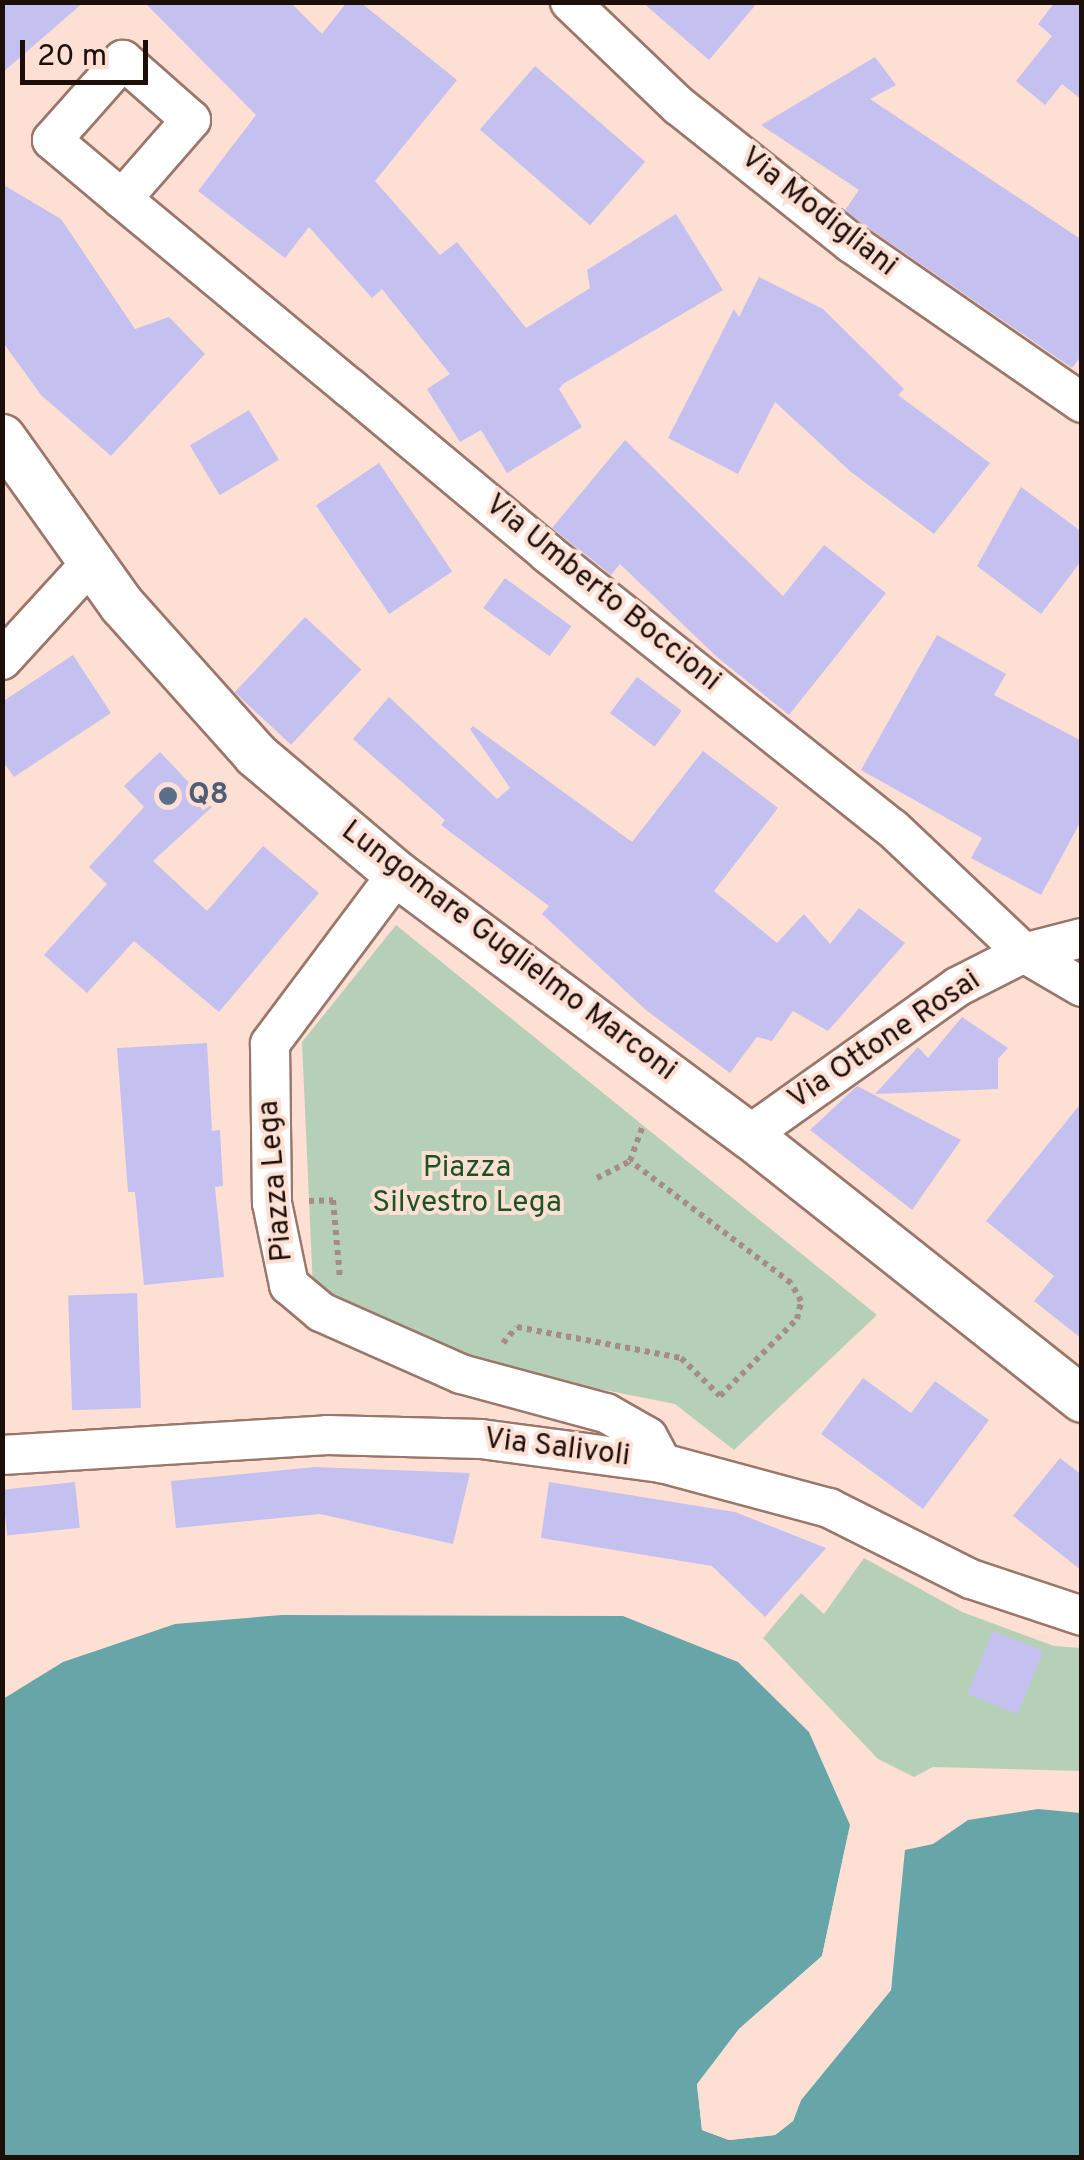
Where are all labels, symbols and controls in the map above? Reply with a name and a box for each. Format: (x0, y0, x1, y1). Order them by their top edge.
scale bar (25, 20, 152, 82)
text: 20 m (37, 39, 107, 76)
street label: Via Modigliani (732, 141, 904, 285)
street label: Via Umberto Boccioni (477, 488, 727, 700)
place label: Q8 (188, 778, 229, 814)
marker: Q8 (157, 785, 179, 807)
street label: Lungomare Guglielmo Marconi (333, 814, 683, 1090)
street label: Via Ottone Rosai (782, 964, 988, 1118)
street label: Piazza Lega (252, 1099, 302, 1263)
park label: Piazza Silvestro Lega (372, 1151, 562, 1222)
street label: Via Salivoli (482, 1422, 632, 1476)

